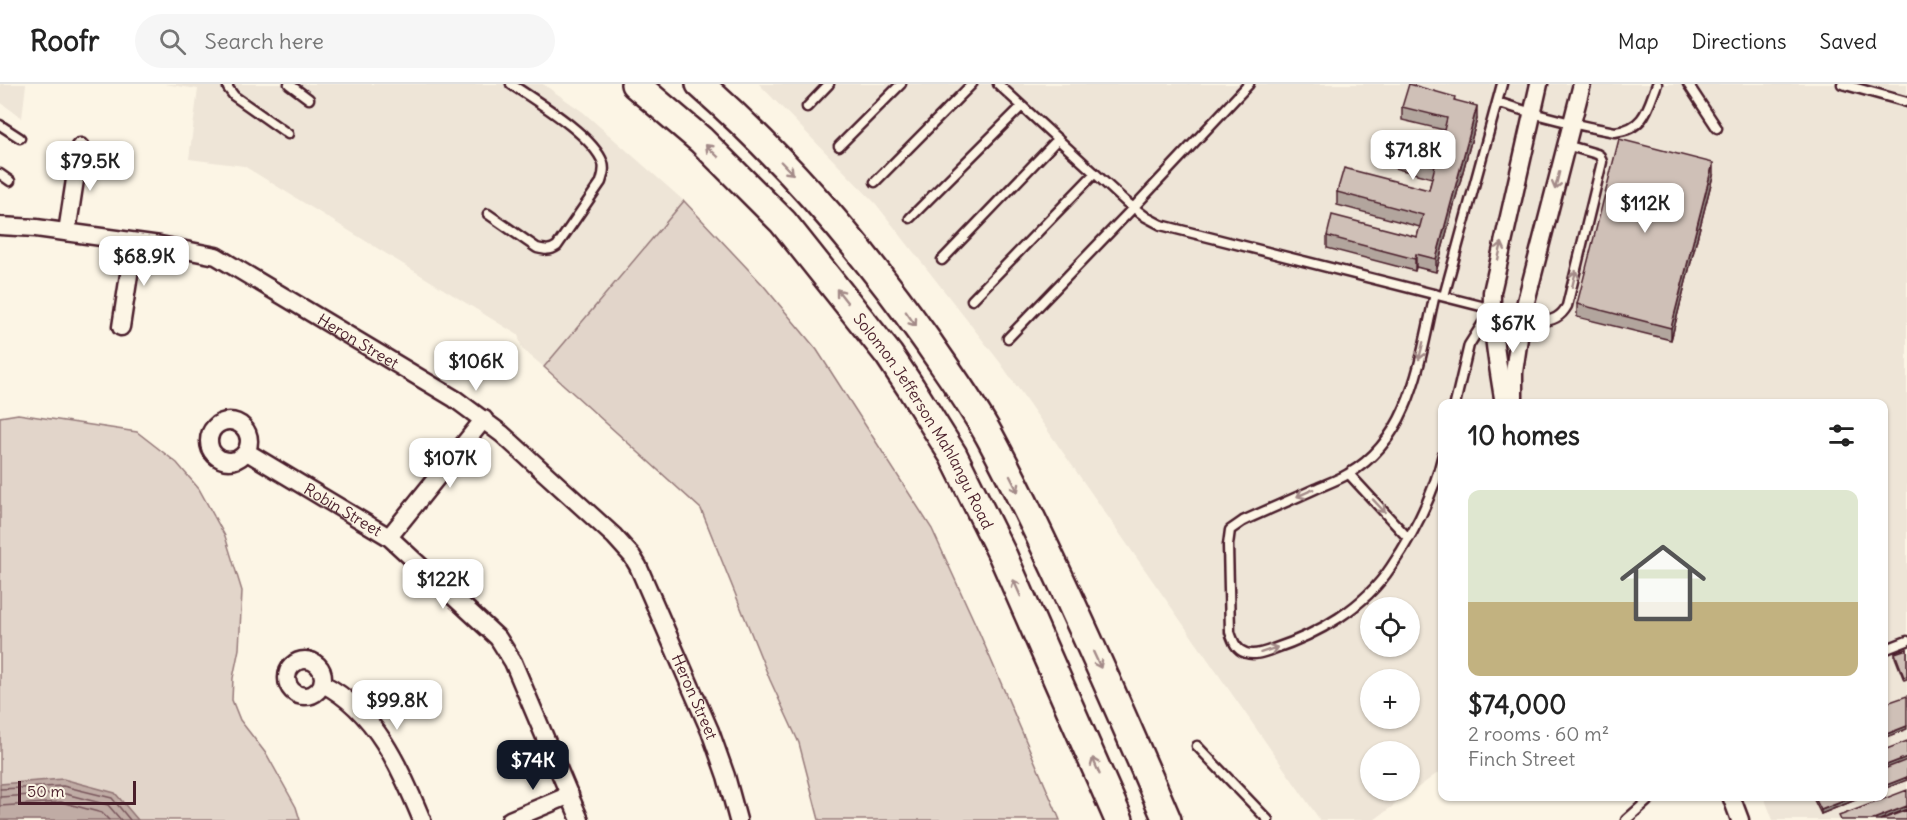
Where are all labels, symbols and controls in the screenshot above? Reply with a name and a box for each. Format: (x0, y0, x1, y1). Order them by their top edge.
search box (135, 14, 555, 68)
text: Roofr (30, 23, 99, 59)
icon: search (156, 25, 189, 58)
text: Search here (204, 27, 324, 55)
text: Map (1618, 28, 1659, 55)
text: Directions (1692, 28, 1786, 55)
text: Saved (1819, 28, 1877, 55)
pin: $71.8K (1364, 130, 1462, 181)
text: $71.8K (1385, 137, 1441, 162)
pin: $79.5K (41, 141, 139, 192)
one-way arrow (705, 144, 720, 158)
text: $79.5K (60, 148, 120, 173)
one-way arrow (780, 161, 794, 176)
one-way arrow (1550, 171, 1562, 190)
pin: $112K (1603, 183, 1687, 234)
text: $112K (1620, 190, 1670, 215)
pin: $68.9K (95, 236, 193, 287)
one-way arrow (1495, 242, 1507, 261)
text: $68.9K (113, 243, 175, 268)
one-way arrow (1568, 270, 1580, 289)
one-way arrow (836, 288, 849, 304)
pin: $67K (1477, 303, 1549, 354)
street label: Heron Street (314, 309, 403, 373)
street label: Solomon Jefferson Mahlangu Road (849, 309, 998, 532)
one-way arrow (905, 310, 917, 326)
text: $67K (1491, 310, 1535, 335)
pin: $106K (434, 341, 518, 392)
one-way arrow (1415, 341, 1427, 360)
text: $106K (448, 348, 504, 373)
text: 10 homes (1468, 419, 1580, 452)
icon: filters (1825, 419, 1858, 452)
pin: $107K (408, 438, 492, 489)
text: $107K (423, 445, 477, 470)
one-way arrow (1008, 475, 1020, 492)
street label: Robin Street (300, 479, 386, 541)
one-way arrow (1297, 488, 1315, 500)
one-way arrow (1371, 498, 1385, 513)
icon: home (1609, 529, 1717, 637)
pin: $122K (401, 559, 485, 610)
text: $122K (417, 566, 469, 591)
one-way arrow (1011, 579, 1022, 597)
map controls (1360, 597, 1420, 801)
button: locate (1360, 597, 1420, 657)
one-way arrow (1259, 644, 1277, 655)
street label: Heron Street (668, 651, 722, 743)
one-way arrow (1092, 651, 1104, 669)
button: + (1360, 669, 1420, 729)
pin: $99.8K (348, 680, 446, 731)
text: $99.8K (366, 687, 428, 712)
text: $74,000 (1468, 688, 1566, 721)
text: 2 rooms · 60 m² (1468, 721, 1609, 746)
pin: $74K (497, 740, 569, 791)
button: − (1360, 741, 1420, 801)
text: Finch Street (1468, 746, 1575, 771)
text: $74K (511, 747, 555, 772)
one-way arrow (1090, 758, 1102, 776)
scale bar (18, 778, 136, 806)
text: 50 m (27, 781, 65, 801)

